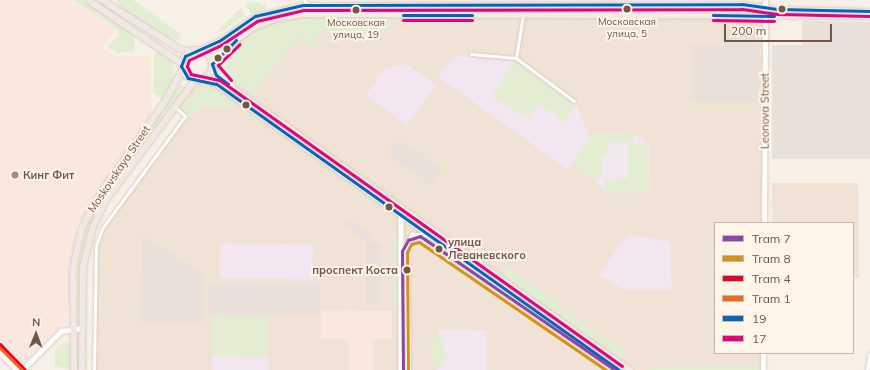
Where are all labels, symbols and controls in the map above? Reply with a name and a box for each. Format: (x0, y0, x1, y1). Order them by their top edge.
marker: Московская улица, 5 (622, 4, 632, 14)
unlabelled marker (777, 4, 787, 14)
marker: Московская улица, 19 (351, 5, 361, 15)
place label: Московская улица, 5 (598, 15, 656, 38)
place label: Московская улица, 19 (327, 16, 385, 40)
scale bar (726, 16, 834, 42)
text: 200 m (731, 23, 766, 38)
unlabelled marker (222, 44, 232, 54)
unlabelled marker (213, 53, 223, 63)
street label: Leonova Street (758, 73, 772, 149)
unlabelled marker (241, 100, 251, 110)
street label: Moskovskaya Street (85, 123, 153, 215)
place label: Кинг Фит (23, 168, 74, 182)
marker: Кинг Фит (10, 170, 20, 180)
unlabelled marker (384, 202, 394, 212)
legend (714, 222, 854, 354)
text: Tram 7 (752, 231, 791, 246)
place label: улица Леваневского (448, 236, 526, 262)
marker: улица Леваневского (433, 243, 445, 255)
text: Tram 8 (752, 251, 791, 266)
place label: проспект Коста (312, 263, 398, 277)
marker: проспект Коста (401, 264, 413, 276)
text: Tram 4 (752, 271, 791, 286)
text: Tram 1 (752, 291, 791, 306)
text: 19 (752, 311, 766, 326)
north arrow (16, 314, 56, 354)
text: N (32, 315, 40, 329)
text: 17 (752, 331, 766, 346)

